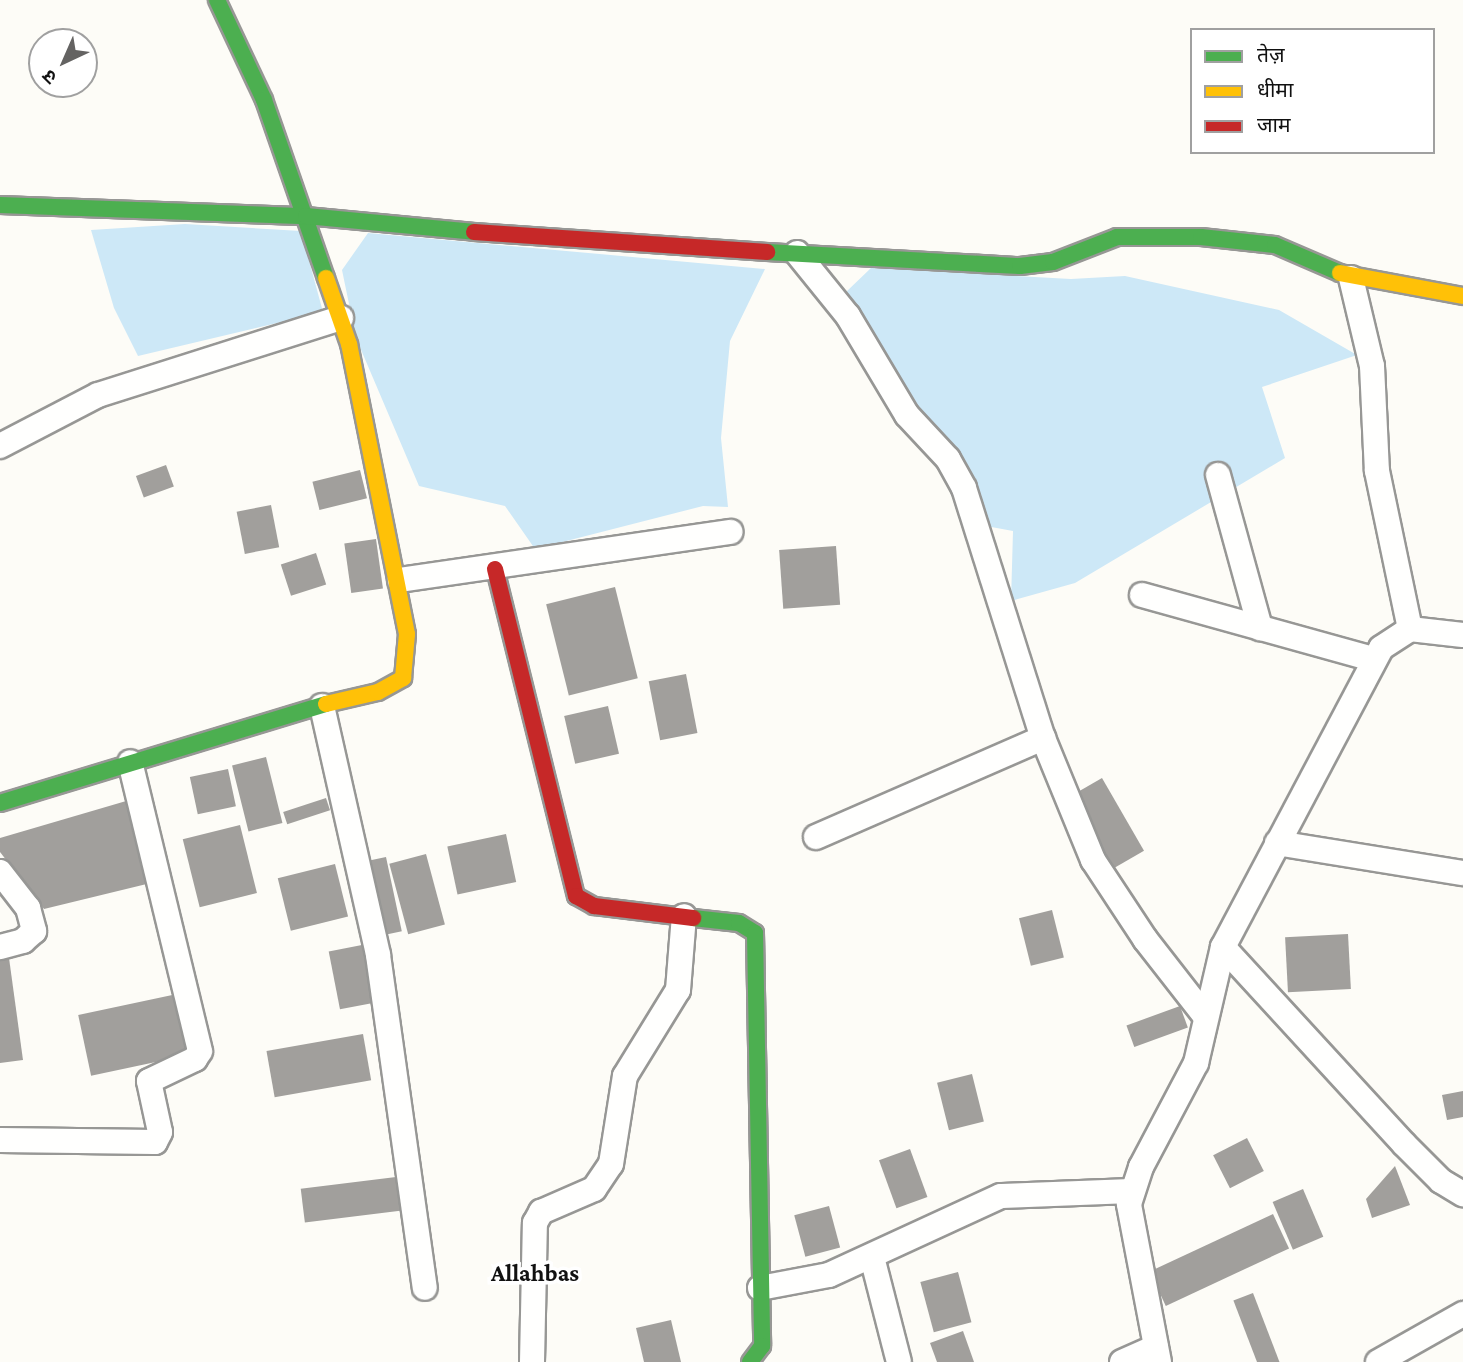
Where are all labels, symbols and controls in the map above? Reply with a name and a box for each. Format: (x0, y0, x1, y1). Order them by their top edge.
north arrow (28, 28, 98, 98)
legend (1190, 28, 1435, 154)
text: तेज़ (1257, 43, 1285, 67)
text: उ (38, 66, 61, 88)
text: धीमा (1257, 78, 1293, 102)
text: जाम (1257, 113, 1291, 137)
district label: Allahbas (491, 1259, 579, 1287)

